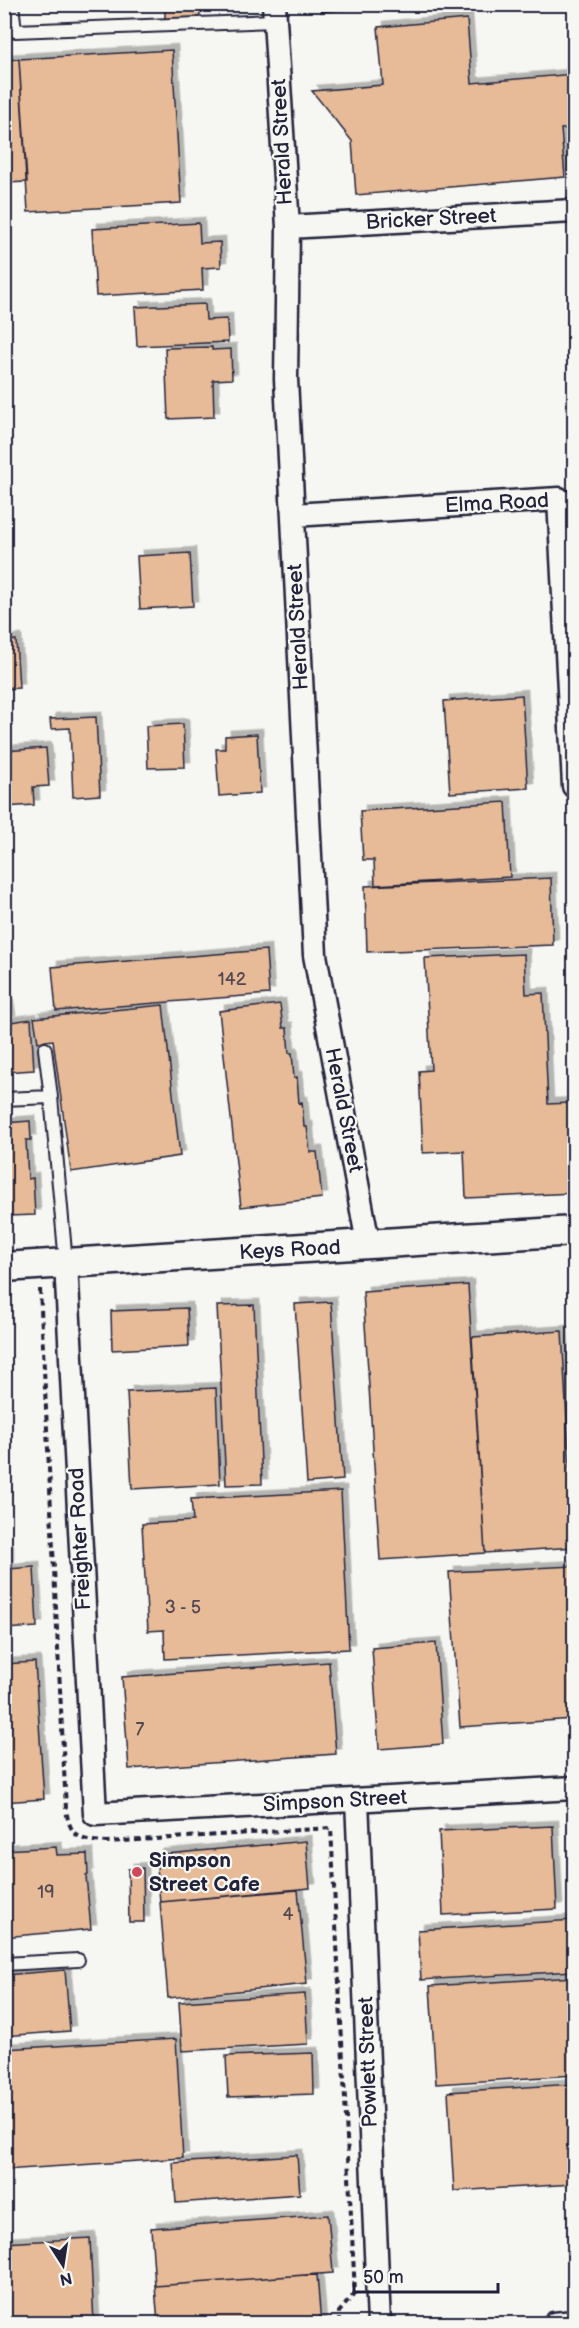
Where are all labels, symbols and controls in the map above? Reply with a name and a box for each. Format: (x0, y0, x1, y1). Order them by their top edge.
street label: Herald Street (266, 78, 298, 206)
street label: Bricker Street (365, 203, 498, 235)
street label: Elma Road (444, 488, 550, 518)
street label: Herald Street (282, 563, 314, 691)
house number: 142 (218, 969, 247, 990)
street label: Herald Street (320, 1046, 368, 1175)
street label: Keys Road (239, 1235, 341, 1265)
street label: Freighter Road (64, 1467, 96, 1611)
house number: 3 - 5 (165, 1597, 201, 1618)
house number: 7 (136, 1719, 145, 1740)
street label: Simpson Street (262, 1785, 408, 1817)
place label: Simpson Street Cafe (149, 1848, 260, 1897)
marker: Simpson Street Cafe (130, 1865, 144, 1879)
house number: 19 (37, 1882, 55, 1903)
house number: 4 (283, 1904, 294, 1925)
street label: Powlett Street (353, 1996, 383, 2128)
north arrow (33, 2235, 93, 2295)
scale bar (354, 2256, 498, 2294)
text: 50 m (363, 2267, 404, 2288)
text: N (58, 2268, 74, 2289)

